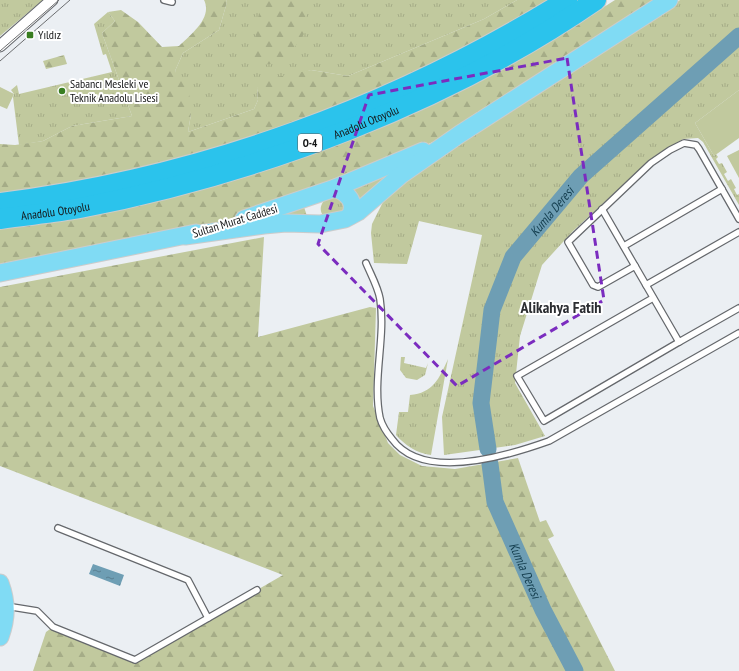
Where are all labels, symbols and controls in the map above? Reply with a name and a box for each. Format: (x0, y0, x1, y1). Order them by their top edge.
place label: Yıldız (38, 27, 61, 42)
marker: Yıldız (25, 30, 35, 40)
place label: Sabancı Mesleki ve Teknik Anadolu Lisesi (70, 76, 158, 105)
marker: Sabancı Mesleki ve Teknik Anadolu Lisesi (57, 86, 67, 96)
street label: Anadolu Otoyolu (331, 102, 401, 142)
road number: O-4 (298, 134, 322, 152)
water label: Kumla Deresi (526, 182, 579, 240)
street label: Anadolu Otoyolu (20, 198, 91, 223)
street label: Sultan Murat Caddesi (191, 200, 279, 241)
district label: Alikahya Fatih (520, 297, 601, 317)
water label: Kumla Deresi (505, 540, 546, 603)

